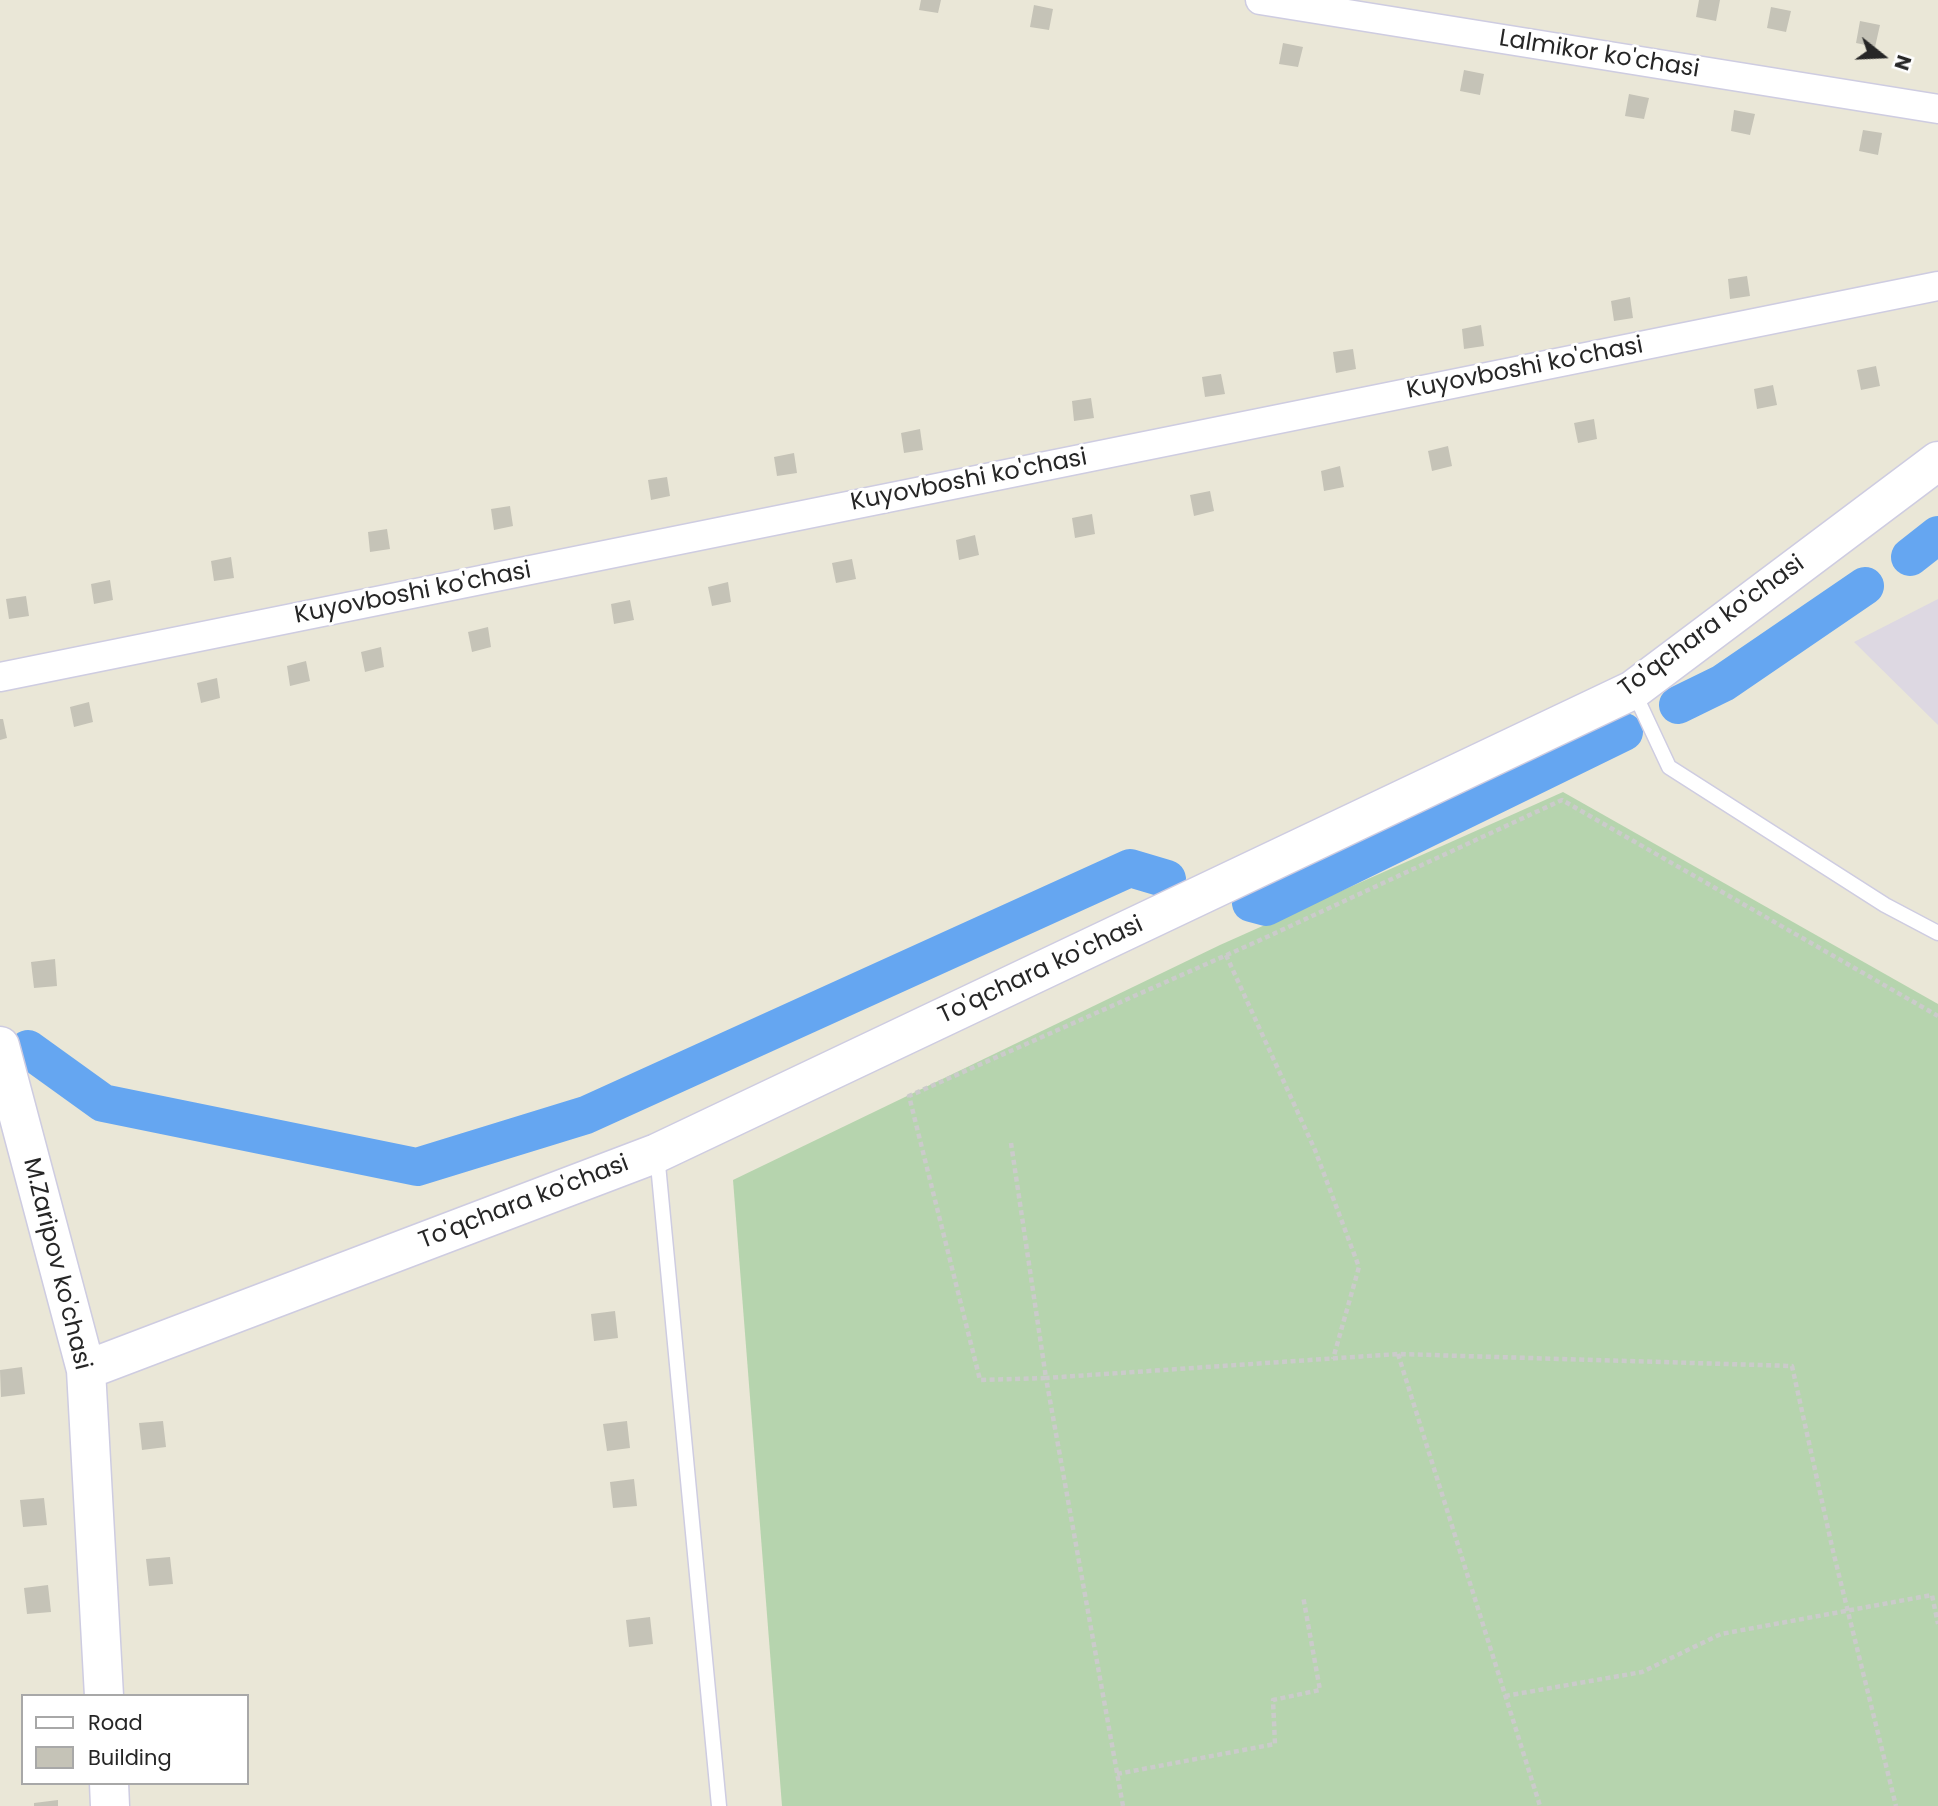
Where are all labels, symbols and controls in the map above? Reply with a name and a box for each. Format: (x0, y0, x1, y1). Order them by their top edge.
north arrow (1847, 21, 1917, 91)
street label: Lalmikor ko'chasi (1497, 25, 1701, 85)
text: N (1887, 52, 1917, 74)
street label: Kuyovboshi ko'chasi (1404, 332, 1646, 406)
street label: Kuyovboshi ko'chasi (848, 444, 1090, 518)
street label: To'qchara ko'chasi (1614, 550, 1810, 704)
street label: Kuyovboshi ko'chasi (292, 557, 534, 631)
street label: To'qchara ko'chasi (934, 911, 1148, 1031)
street label: To'qchara ko'chasi (415, 1150, 633, 1256)
street label: M.Zaripov ko'chasi (16, 1155, 96, 1373)
legend (21, 1694, 248, 1785)
text: Road (88, 1708, 143, 1737)
text: Building (88, 1743, 172, 1772)

